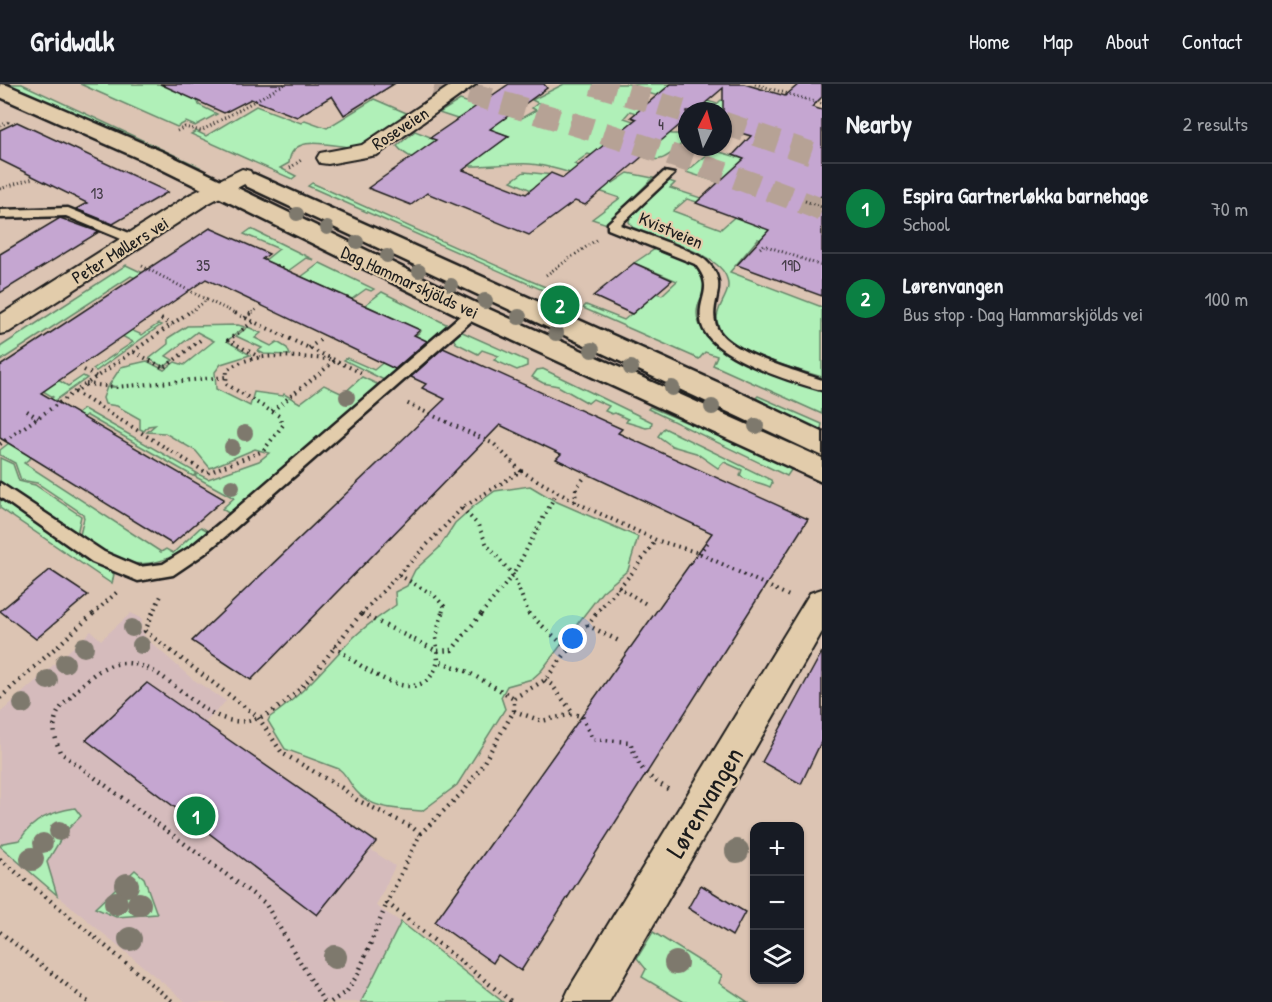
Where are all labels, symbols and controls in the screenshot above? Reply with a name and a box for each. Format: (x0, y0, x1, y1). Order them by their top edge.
text: Gridwalk (30, 22, 114, 60)
text: Home (969, 27, 1010, 56)
text: Map (1043, 27, 1073, 56)
text: About (1106, 27, 1149, 56)
text: Contact (1182, 27, 1242, 56)
street label: Roseveien (367, 100, 433, 156)
north arrow (678, 102, 732, 156)
text: Nearby (846, 106, 912, 141)
text: 2 results (1183, 110, 1248, 137)
house number: 4 (658, 113, 664, 135)
text: Espira Gartnerløkka barnehage (903, 180, 1148, 210)
house number: 13 (91, 182, 103, 204)
text: 1 (862, 195, 869, 222)
text: 70 m (1211, 195, 1248, 222)
street label: Kvistveien (635, 205, 707, 255)
street label: Peter Møllers vei (67, 210, 173, 290)
text: School (903, 210, 950, 237)
street label: Dag Hammarskjölds vei (337, 239, 483, 325)
house number: 35 (196, 254, 210, 276)
house number: 19D (781, 254, 801, 276)
text: Lørenvangen (903, 270, 1003, 300)
pin: 2 (540, 282, 580, 328)
text: 2 (861, 285, 870, 312)
text: 100 m (1205, 285, 1248, 312)
text: Bus stop · Dag Hammarskjölds vei (903, 300, 1143, 327)
your location (558, 624, 587, 653)
street label: Lørenvangen (657, 740, 752, 865)
pin: 1 (176, 794, 216, 838)
map controls (750, 822, 804, 984)
button: + (750, 822, 804, 876)
button: − (750, 876, 804, 930)
button: layers (750, 930, 804, 984)

